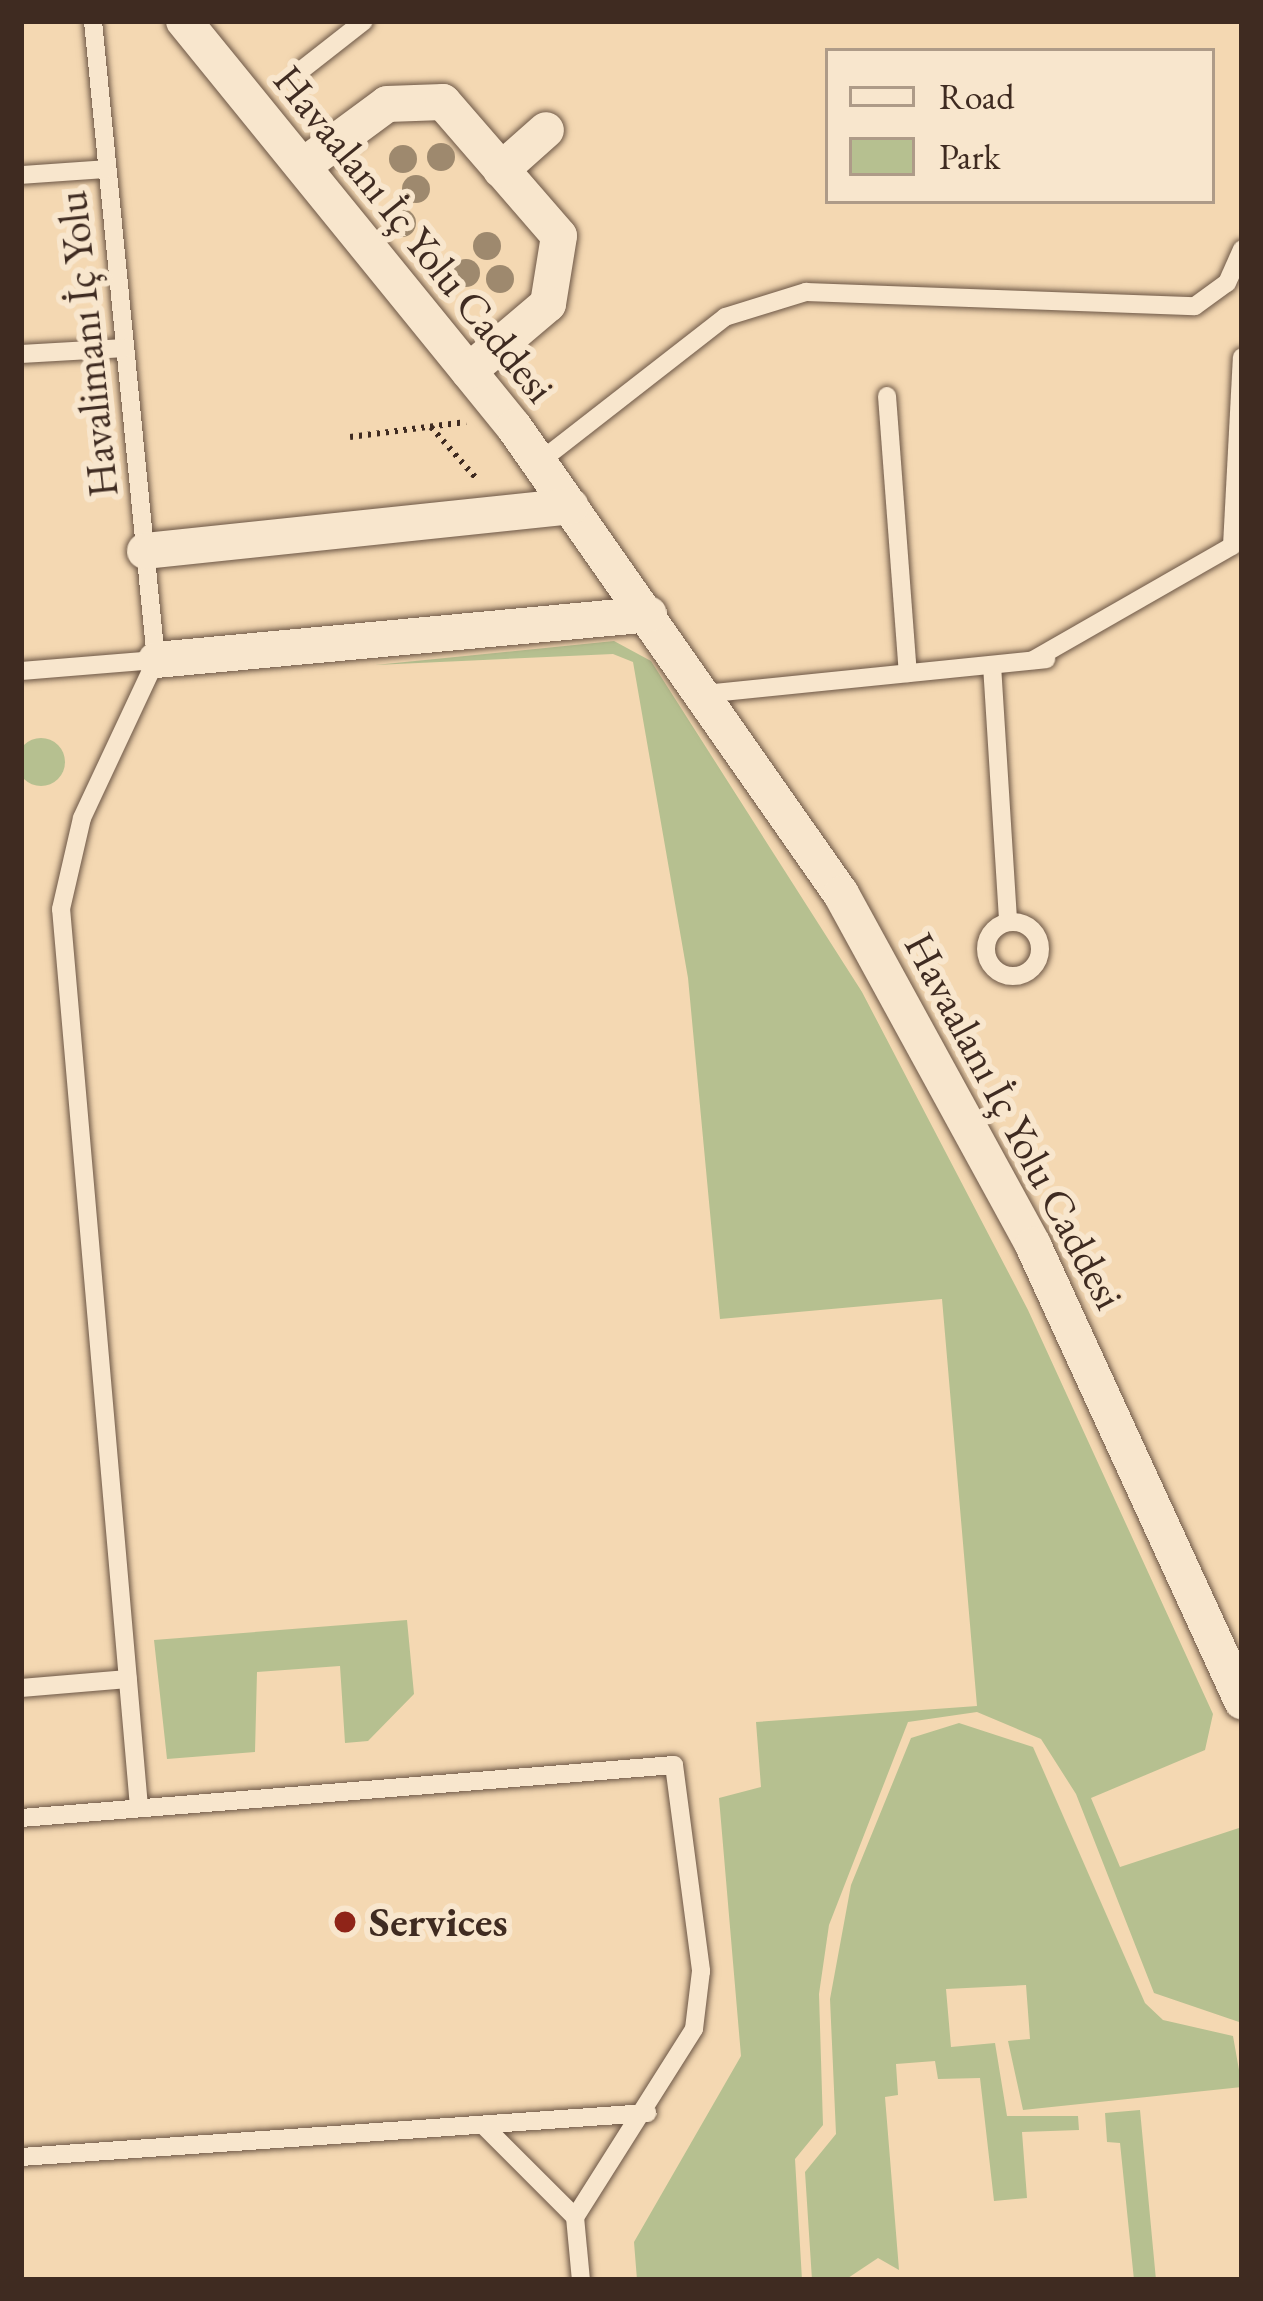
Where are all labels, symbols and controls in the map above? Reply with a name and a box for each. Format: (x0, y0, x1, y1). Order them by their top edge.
legend (825, 48, 1215, 204)
street label: Havaalanı İç Yolu Caddesi (263, 55, 565, 413)
text: Road (939, 73, 1014, 120)
text: Park (939, 133, 1000, 180)
street label: Havalimanı İç Yolu (47, 189, 129, 499)
street label: Havaalanı İç Yolu Caddesi (893, 924, 1135, 1318)
place label: Services (369, 1897, 508, 1947)
marker: Services (332, 1909, 358, 1935)

